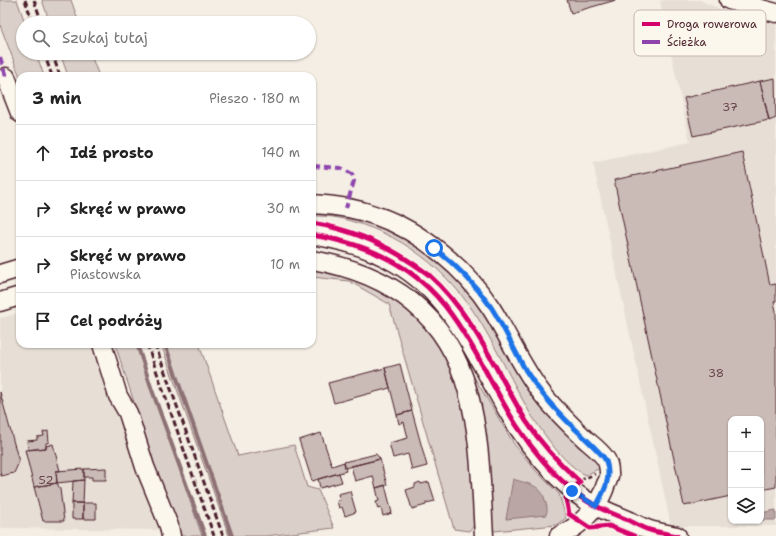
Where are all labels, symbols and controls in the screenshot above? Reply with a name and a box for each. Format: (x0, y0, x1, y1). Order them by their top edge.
legend (634, 10, 766, 56)
search box (16, 16, 316, 60)
text: Droga rowerowa (667, 17, 757, 32)
icon: search (30, 27, 52, 49)
text: Szukaj tutaj (62, 28, 148, 48)
text: Ścieżka (667, 34, 706, 50)
text: 3 min (32, 87, 82, 109)
text: Pieszo · 180 m (209, 90, 300, 107)
house number: 37 (722, 99, 738, 115)
icon: ahead (32, 142, 54, 164)
text: Idź prosto (70, 143, 154, 163)
text: 140 m (261, 144, 300, 161)
icon: right (32, 198, 54, 220)
text: Skręć w prawo (70, 199, 186, 219)
text: 30 m (266, 200, 300, 217)
route start (425, 239, 443, 257)
text: Skręć w prawo (70, 246, 186, 266)
icon: right (32, 254, 54, 276)
text: 10 m (270, 256, 300, 273)
text: Piastowska (70, 266, 141, 283)
icon: arrive (32, 310, 54, 332)
text: Cel podróży (70, 311, 162, 331)
house number: 38 (708, 365, 724, 381)
map controls (728, 416, 764, 524)
button: + (728, 416, 764, 452)
button: − (728, 452, 764, 488)
house number: 52 (38, 472, 54, 488)
route end (563, 482, 581, 500)
button: layers (728, 488, 764, 524)

